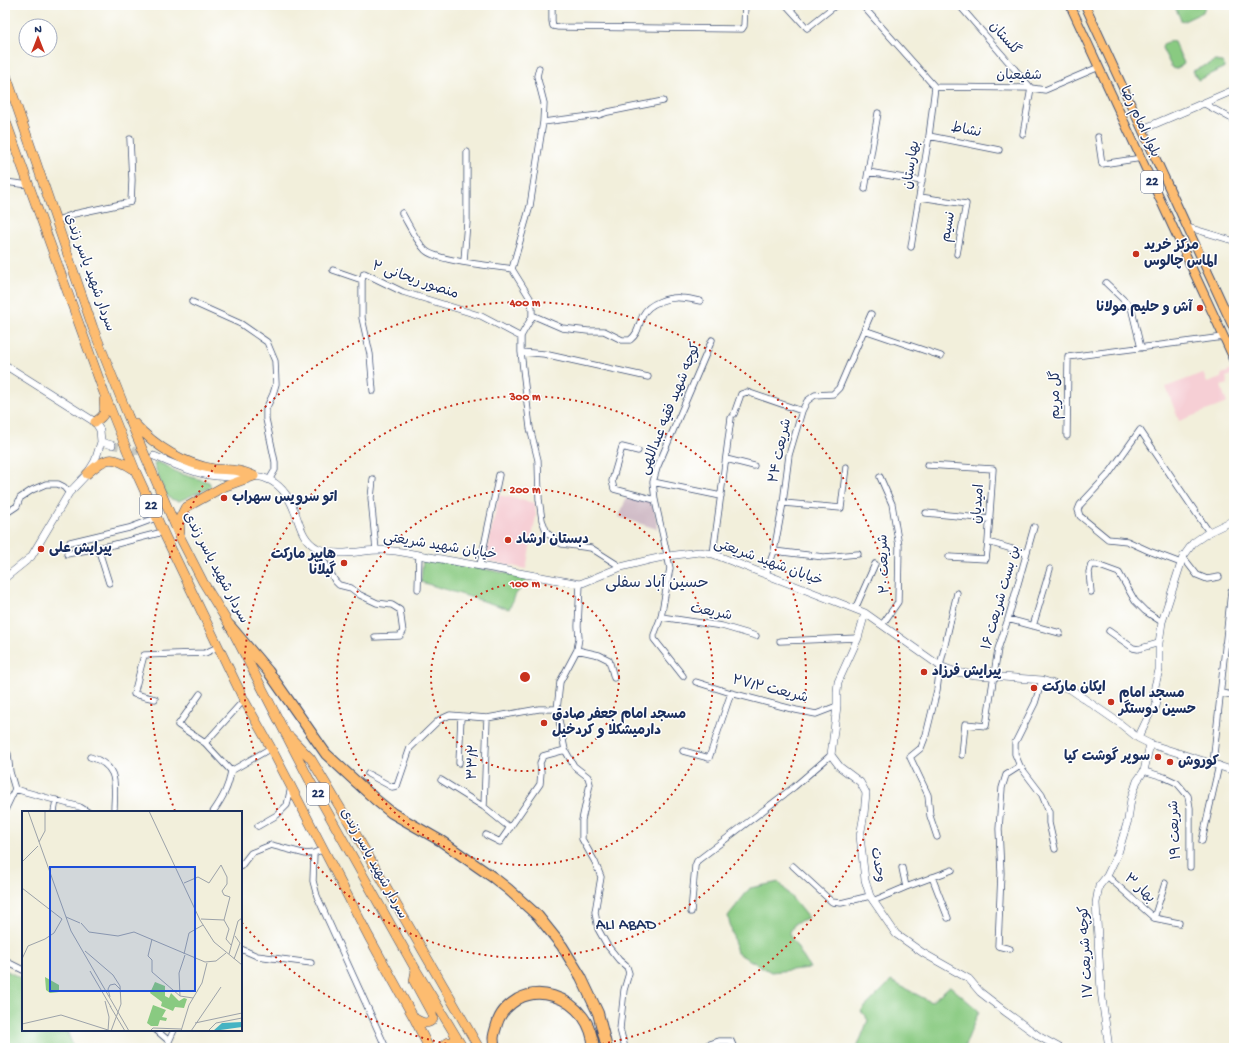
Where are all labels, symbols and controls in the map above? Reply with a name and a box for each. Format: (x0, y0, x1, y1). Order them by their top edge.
street label: گلستان (985, 17, 1025, 59)
north arrow (18, 18, 58, 58)
text: N (34, 24, 42, 36)
street label: شفیعیان (996, 68, 1042, 85)
street label: بلوار امام رضا (1115, 83, 1163, 161)
street label: نشاط (949, 120, 983, 142)
street label: بهارستان (900, 139, 924, 191)
road number: 22 (1141, 171, 1163, 193)
street label: نسیم (938, 210, 960, 244)
street label: سردار شهید یاسر زندی (60, 212, 118, 334)
place label: مرکز خرید الماس چالوس (1144, 238, 1218, 271)
marker: مرکز خرید الماس چالوس (1131, 249, 1141, 259)
street label: منصور ریحانی ۲ (370, 258, 460, 304)
text: 400 m (509, 297, 541, 311)
place label: آش و حلیم مولانا (1096, 298, 1193, 317)
marker: آش و حلیم مولانا (1195, 303, 1205, 313)
street label: کوچه شهید فقیه عبداللهی (637, 341, 705, 477)
street label: گل مریم (1046, 370, 1065, 420)
text: 300 m (508, 391, 541, 405)
street label: شریعت ۲۴ (766, 417, 796, 485)
text: 200 m (510, 484, 541, 498)
street label: امیدیان (969, 484, 989, 524)
place label: اتو سرویس سهراب (232, 490, 338, 507)
marker: اتو سرویس سهراب (219, 493, 229, 503)
road number: 22 (140, 495, 162, 517)
street label: سردار شهید یاسر زندی (178, 509, 252, 627)
street label: خیابان شهید شریعتی (382, 530, 498, 564)
place label: دبستان ارشاد (516, 532, 589, 549)
street label: شریعت ۲۰ (875, 534, 895, 594)
marker: دبستان ارشاد (503, 535, 513, 545)
street label: خیابان شهید شریعتی (711, 535, 825, 591)
place label: پیرایش علی (49, 541, 112, 558)
marker: پیرایش علی (36, 544, 46, 554)
street label: بن بست شریعت ۱۶ (979, 544, 1025, 652)
place label: هایپر مارکت گیلانا (271, 547, 337, 580)
marker: هایپر مارکت گیلانا (339, 558, 349, 568)
district label: حسین آباد سفلی (605, 574, 709, 594)
text: 100 m (509, 578, 540, 592)
street label: شریعت (689, 601, 733, 625)
place label: پیرایش فرزاد (932, 662, 1001, 681)
marker: پیرایش فرزاد (919, 667, 929, 677)
centre of rings (518, 670, 532, 684)
street label: شریعت ۲۷/۲ (730, 672, 810, 708)
place label: ایکان مارکت (1042, 680, 1106, 697)
marker: ایکان مارکت (1029, 683, 1039, 693)
place label: مسجد امام حسین دوستگر (1117, 686, 1196, 719)
marker: مسجد امام حسین دوستگر (1106, 697, 1116, 707)
place label: مسجد امام جعفر صادق دارمیشکلا و کردخیل (552, 707, 686, 740)
marker: مسجد امام جعفر صادق دارمیشکلا و کردخیل (539, 718, 549, 728)
street label: ۳۳/۲ (465, 744, 483, 780)
place label: سوپر گوشت کیا (1064, 746, 1150, 766)
marker: سوپر گوشت کیا (1153, 752, 1163, 762)
place label: کوروش (1178, 754, 1220, 771)
marker: کوروش (1165, 757, 1175, 767)
road number: 22 (307, 783, 329, 805)
street label: شریعت ۱۹ (1166, 800, 1186, 860)
street label: سردار شهید یاسر زندی (336, 806, 410, 922)
inset map (22, 811, 242, 1031)
street label: وحدت (866, 846, 888, 884)
street label: بهار ۳ (1120, 871, 1158, 907)
street label: کوچه شریعت ۱۷ (1076, 905, 1098, 999)
district label: ALI ABAD (596, 917, 657, 936)

